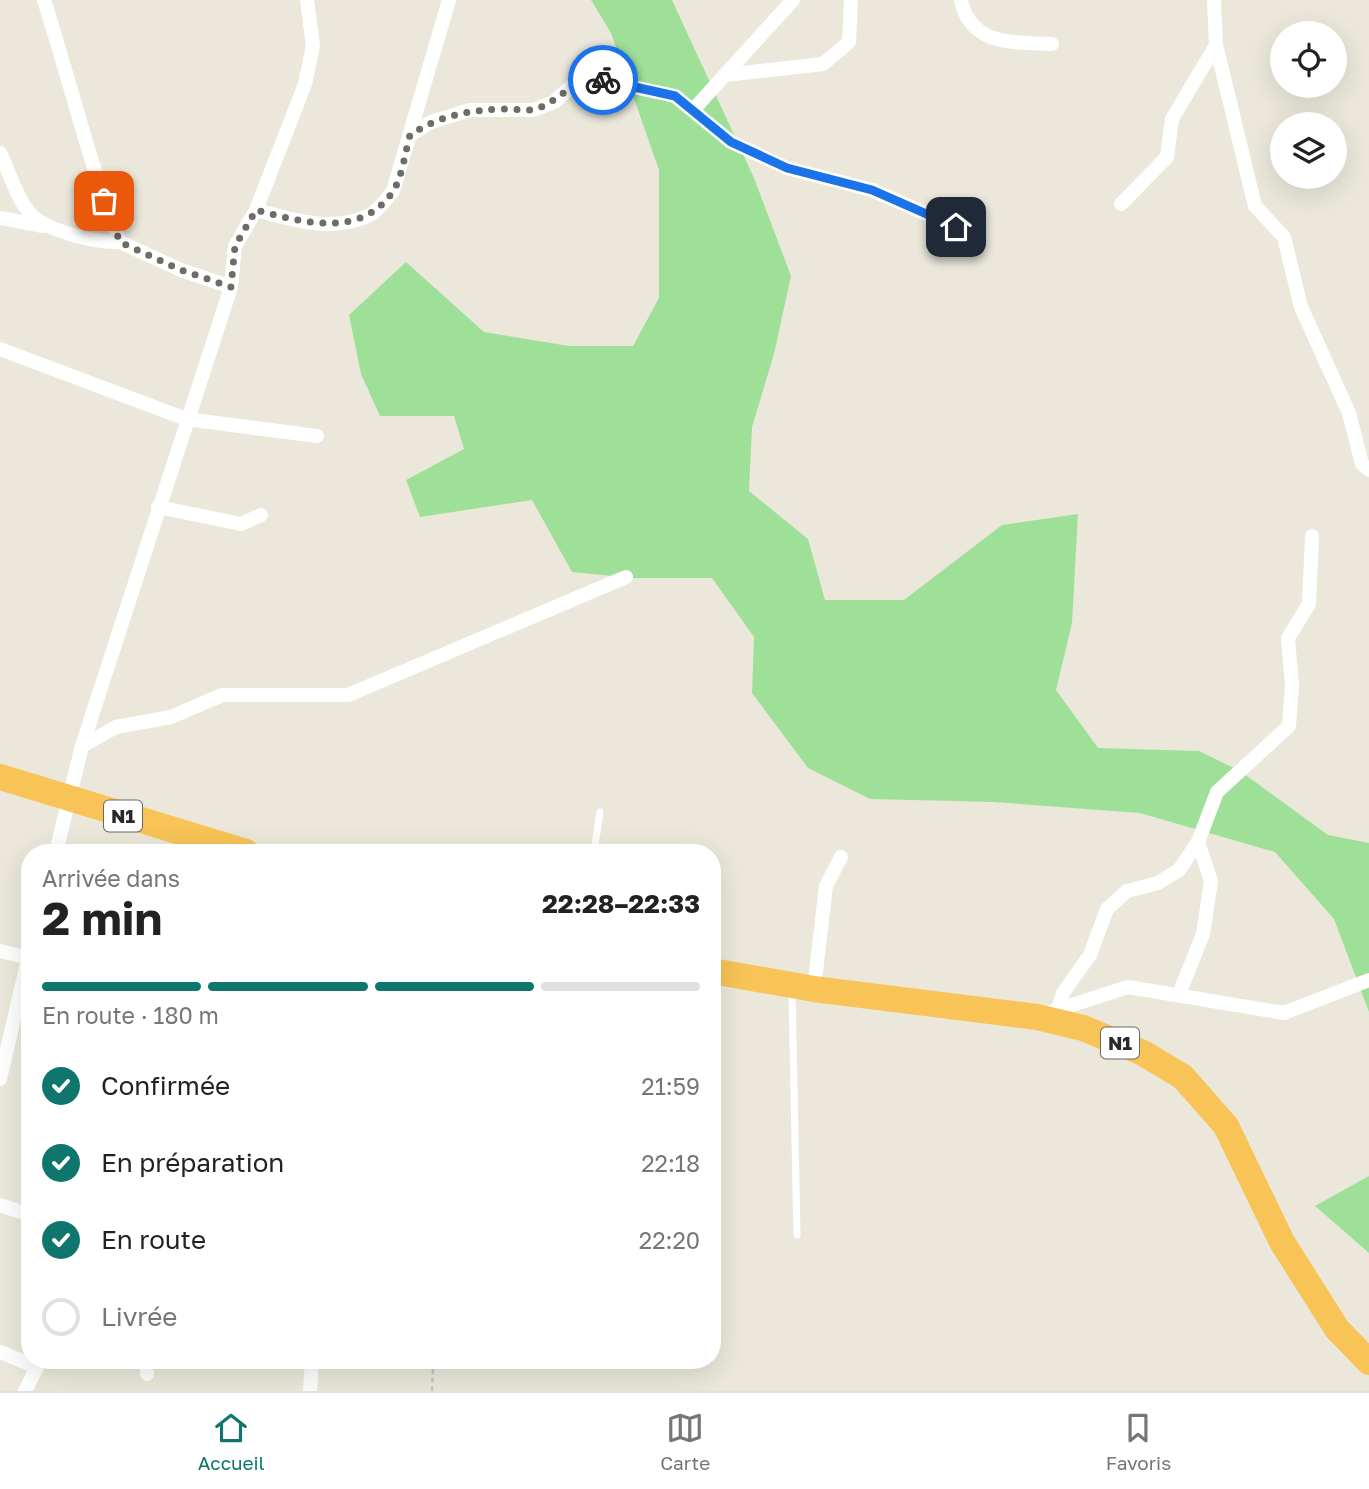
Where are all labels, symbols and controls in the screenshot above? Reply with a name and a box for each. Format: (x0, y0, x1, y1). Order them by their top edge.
map controls (1270, 21, 1347, 189)
button: locate (1270, 21, 1347, 98)
courier (568, 45, 638, 115)
icon: bike (584, 61, 622, 99)
button: layers (1270, 112, 1347, 189)
pin (74, 171, 134, 231)
icon: bag (85, 182, 123, 220)
pin (926, 197, 986, 257)
icon: home (937, 208, 975, 246)
road number: N1 (104, 800, 142, 832)
text: Arrivée dans (42, 864, 180, 892)
text: 22:28–22:33 (542, 888, 700, 919)
text: 2 min (42, 890, 162, 945)
text: En route · 180 m (42, 1001, 219, 1029)
road number: N1 (1101, 1028, 1139, 1058)
icon: check (42, 1067, 80, 1105)
text: Confirmée (101, 1070, 230, 1101)
text: 21:59 (641, 1072, 700, 1100)
icon: check (42, 1144, 80, 1182)
text: En préparation (101, 1147, 284, 1178)
text: 22:18 (641, 1149, 700, 1177)
icon: check (42, 1221, 80, 1259)
text: En route (101, 1224, 206, 1255)
text: 22:20 (639, 1226, 700, 1254)
text: Livrée (101, 1301, 177, 1332)
tab: Accueil (198, 1409, 265, 1474)
tab: Carte (660, 1409, 710, 1474)
tab: Favoris (1106, 1409, 1171, 1474)

